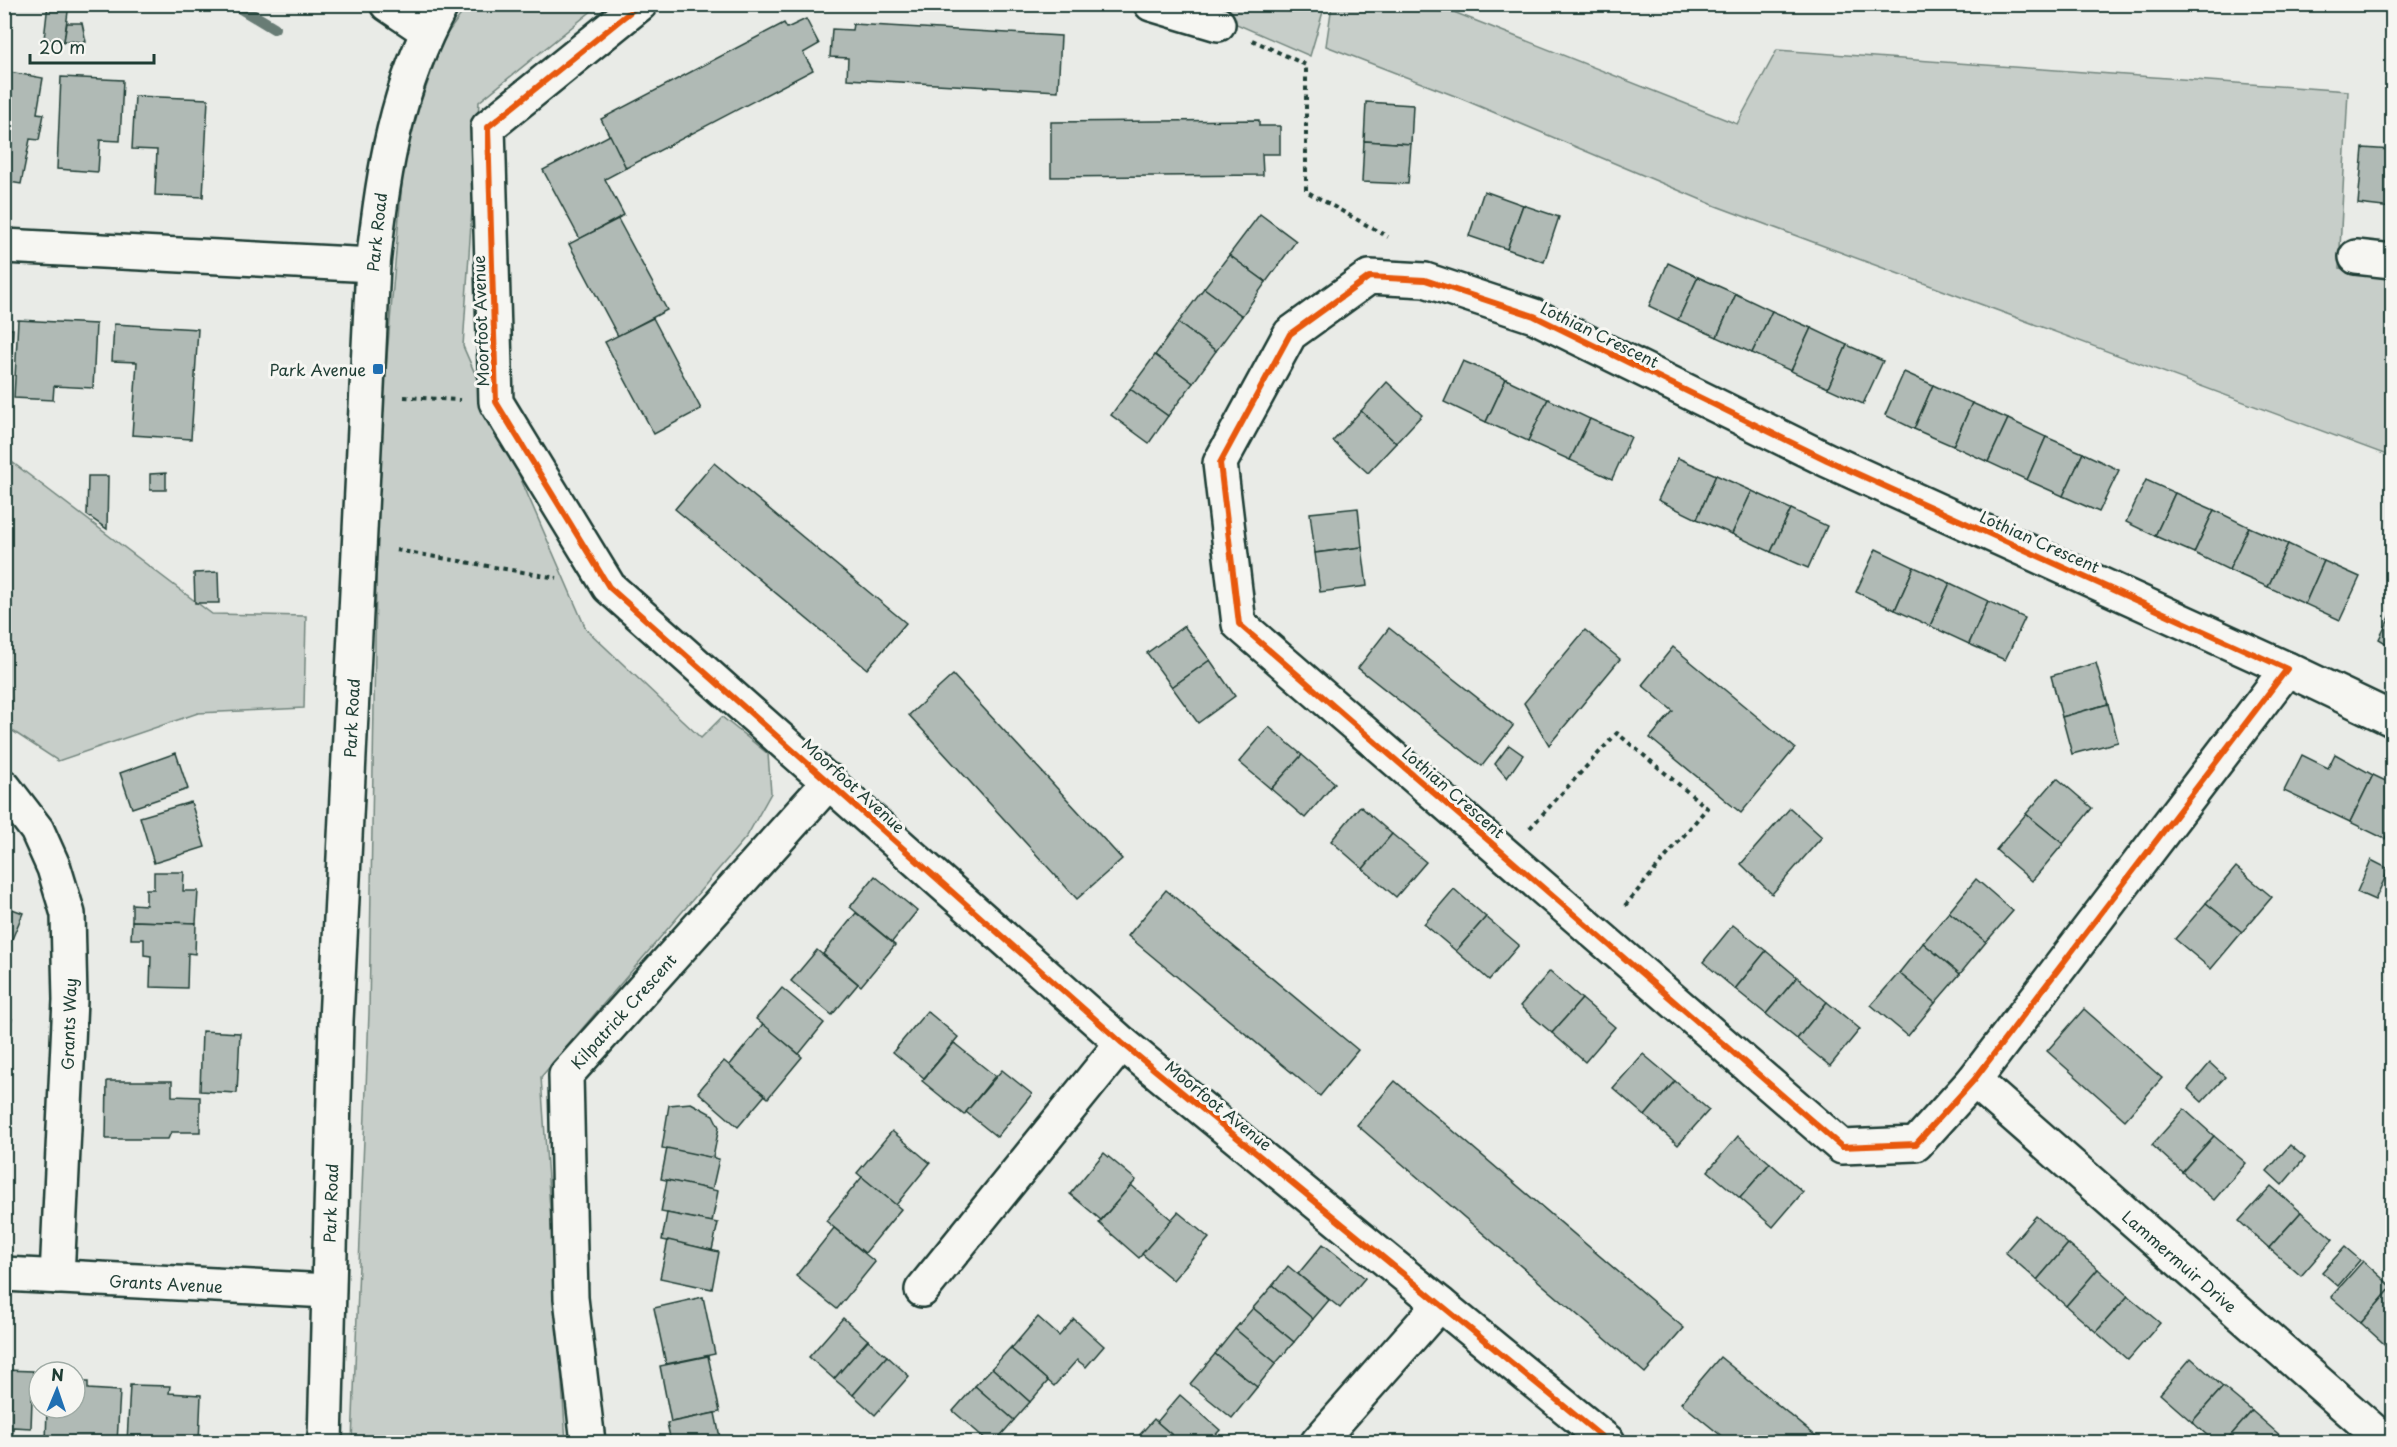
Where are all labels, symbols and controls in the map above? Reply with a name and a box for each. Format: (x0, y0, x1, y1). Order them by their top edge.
scale bar (30, 27, 154, 65)
text: 20 m (39, 33, 85, 60)
street label: Park Road (360, 191, 392, 273)
street label: Moorfoot Avenue (466, 255, 494, 387)
street label: Lothian Crescent (1537, 295, 1664, 373)
place label: Park Avenue (269, 357, 366, 381)
marker: Park Avenue (371, 362, 385, 376)
street label: Lothian Crescent (1976, 504, 2104, 578)
street label: Park Road (337, 678, 365, 758)
street label: Moorfoot Avenue (797, 732, 911, 838)
street label: Lothian Crescent (1397, 741, 1511, 844)
street label: Kilpatrick Crescent (565, 948, 682, 1074)
street label: Grants Way (54, 977, 82, 1071)
street label: Moorfoot Avenue (1160, 1054, 1278, 1156)
street label: Park Road (317, 1163, 343, 1243)
street label: Lammermuir Drive (2117, 1204, 2243, 1318)
street label: Grants Avenue (108, 1268, 224, 1298)
north arrow (27, 1360, 87, 1420)
text: N (51, 1362, 64, 1386)

